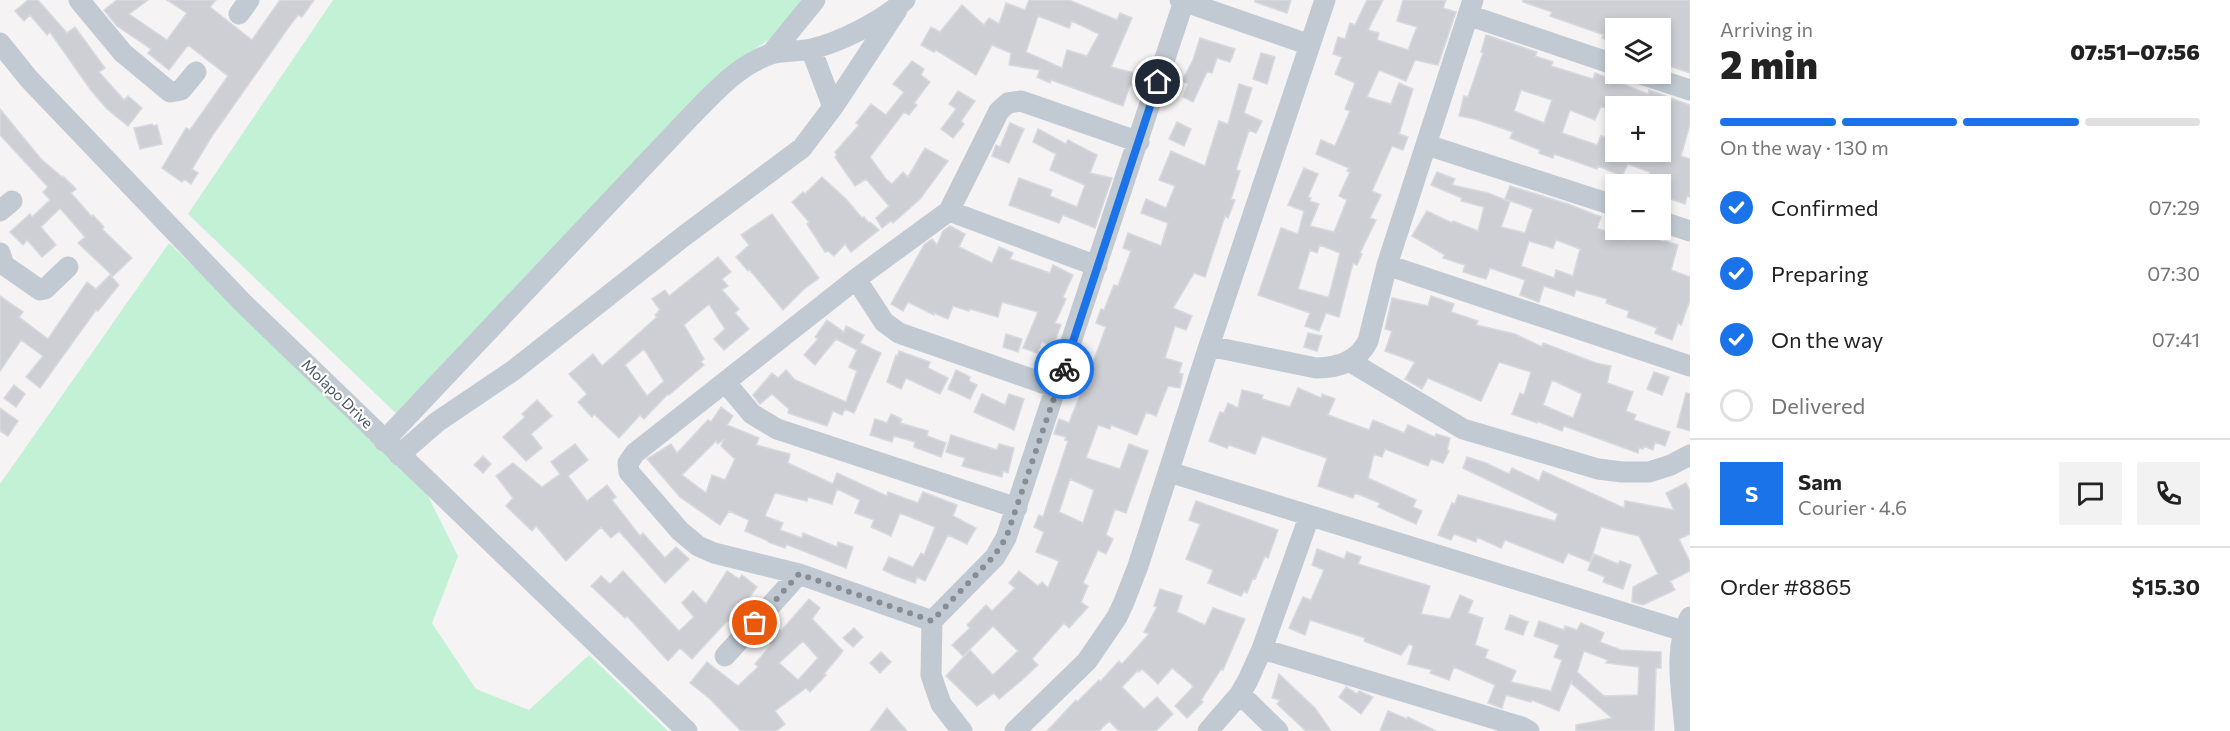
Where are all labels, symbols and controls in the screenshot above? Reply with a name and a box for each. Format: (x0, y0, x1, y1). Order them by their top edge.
text: Arriving in (1720, 17, 1813, 41)
map controls (1605, 18, 1671, 240)
button: layers (1605, 18, 1671, 84)
text: 07:51–07:56 (2070, 38, 2200, 65)
text: 2 min (1720, 39, 1818, 87)
pin (1132, 56, 1183, 107)
icon: home (1141, 65, 1174, 98)
button: + (1605, 96, 1671, 162)
text: On the way · 130 m (1720, 135, 1889, 159)
button: − (1605, 174, 1671, 240)
icon: check (1720, 191, 1753, 224)
text: Confirmed (1771, 194, 1878, 221)
text: 07:29 (2149, 195, 2200, 219)
icon: check (1720, 257, 1753, 290)
text: Preparing (1771, 260, 1868, 287)
text: 07:30 (2147, 261, 2200, 285)
icon: check (1720, 323, 1753, 356)
text: On the way (1771, 326, 1883, 353)
text: 07:41 (2152, 327, 2200, 351)
courier (1034, 339, 1094, 399)
icon: bike (1048, 353, 1081, 386)
street label: Molapo Drive (298, 355, 377, 432)
text: Delivered (1771, 392, 1865, 419)
button: chat (2059, 462, 2122, 525)
button: phone (2137, 462, 2200, 525)
text: Sam (1798, 468, 1842, 495)
text: S (1745, 480, 1758, 507)
text: Courier · 4.6 (1798, 495, 1907, 519)
text: Order #8865 (1720, 573, 1851, 600)
text: $15.30 (2132, 573, 2200, 600)
pin (729, 597, 780, 648)
icon: bag (738, 606, 771, 639)

